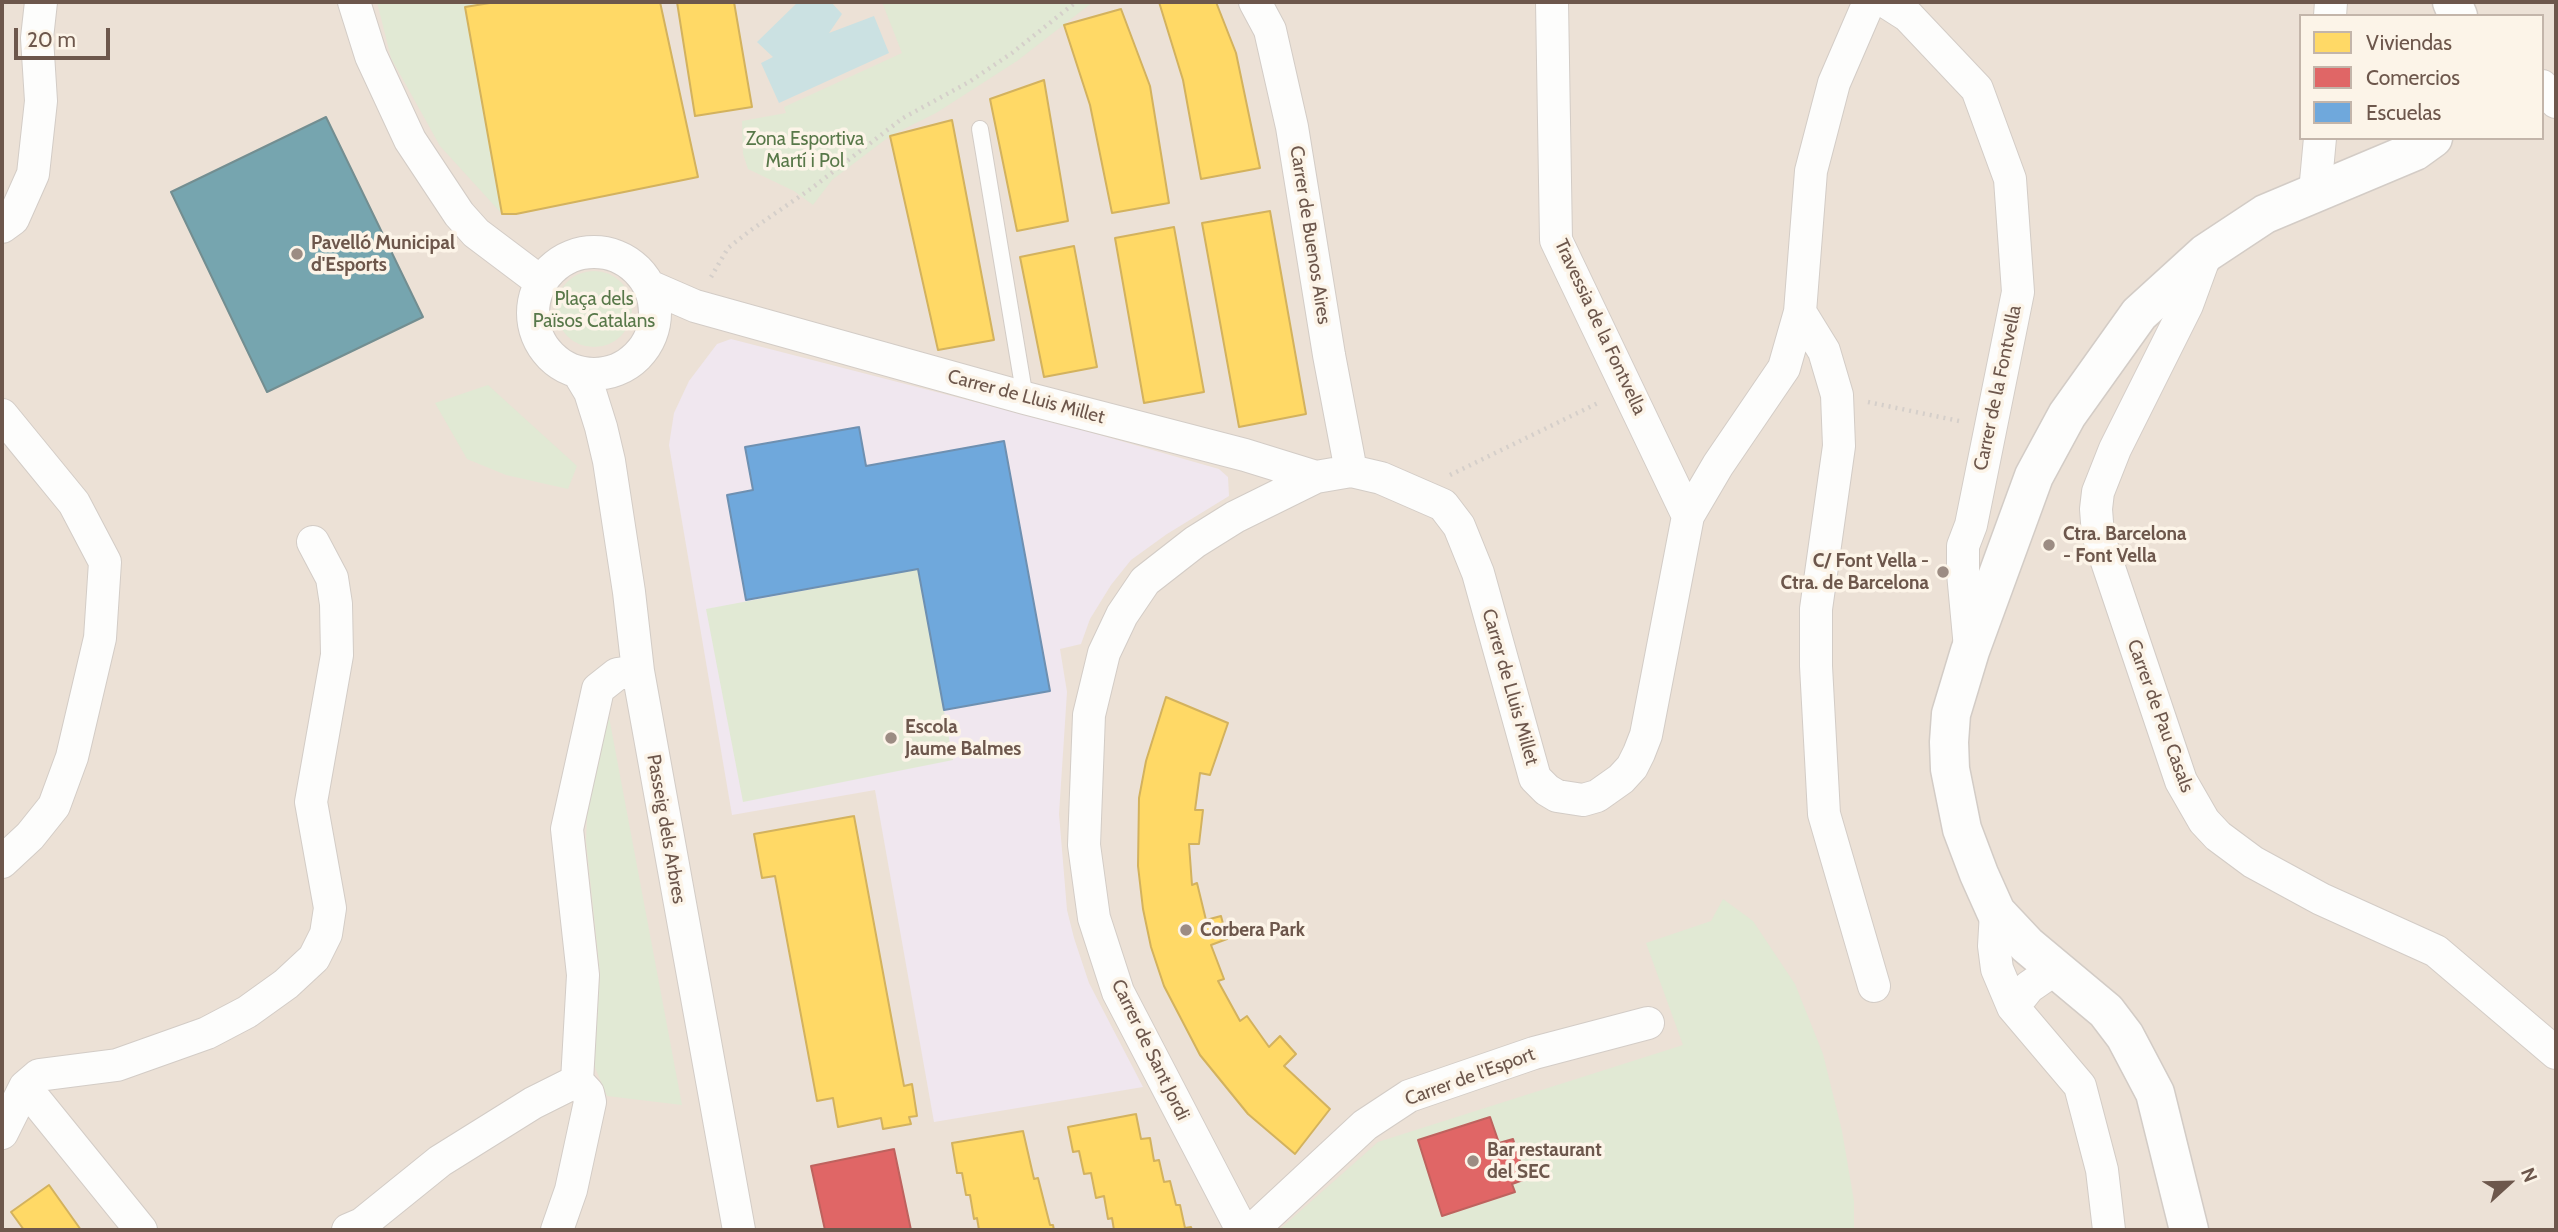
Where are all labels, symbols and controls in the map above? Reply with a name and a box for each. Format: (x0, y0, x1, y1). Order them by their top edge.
scale bar (18, 14, 114, 58)
legend (2299, 14, 2544, 140)
text: 20 m (27, 27, 76, 52)
text: Viviendas (2366, 30, 2452, 55)
text: Comercios (2366, 65, 2460, 90)
text: Escuelas (2366, 100, 2441, 125)
park label: Zona Esportiva Martí i Pol (746, 128, 864, 172)
street label: Carrer de Buenos Aires (1285, 144, 1335, 326)
place label: Pavelló Municipal d'Esports (311, 232, 455, 276)
street label: Travessia de la Fontvella (1549, 236, 1651, 418)
marker: Pavelló Municipal d'Esports (289, 246, 305, 262)
park label: Plaça dels Països Catalans (533, 288, 655, 332)
street label: Carrer de la Fontvella (1969, 303, 2027, 473)
street label: Carrer de Lluis Millet (945, 365, 1107, 429)
place label: Ctra. Barcelona - Font Vella (2063, 523, 2186, 567)
marker: Ctra. Barcelona - Font Vella (2041, 537, 2057, 553)
place label: C/ Font Vella - Ctra. de Barcelona (1781, 550, 1929, 594)
marker: C/ Font Vella - Ctra. de Barcelona (1935, 564, 1951, 580)
street label: Carrer de Lluis Millet (1477, 606, 1543, 768)
street label: Carrer de Pau Casals (2122, 636, 2198, 796)
place label: Escola Jaume Balmes (905, 716, 1021, 760)
marker: Escola Jaume Balmes (883, 730, 899, 746)
street label: Passeig dels Arbres (642, 752, 690, 906)
place label: Corbera Park (1200, 919, 1305, 941)
marker: Corbera Park (1178, 922, 1194, 938)
street label: Carrer de Sant Jordi (1106, 976, 1194, 1124)
street label: Carrer de l'Esport (1402, 1043, 1538, 1111)
place label: Bar restaurant del SEC (1487, 1139, 1602, 1183)
north arrow (2474, 1148, 2544, 1218)
marker: Bar restaurant del SEC (1465, 1153, 1481, 1169)
text: N (2516, 1164, 2542, 1185)

